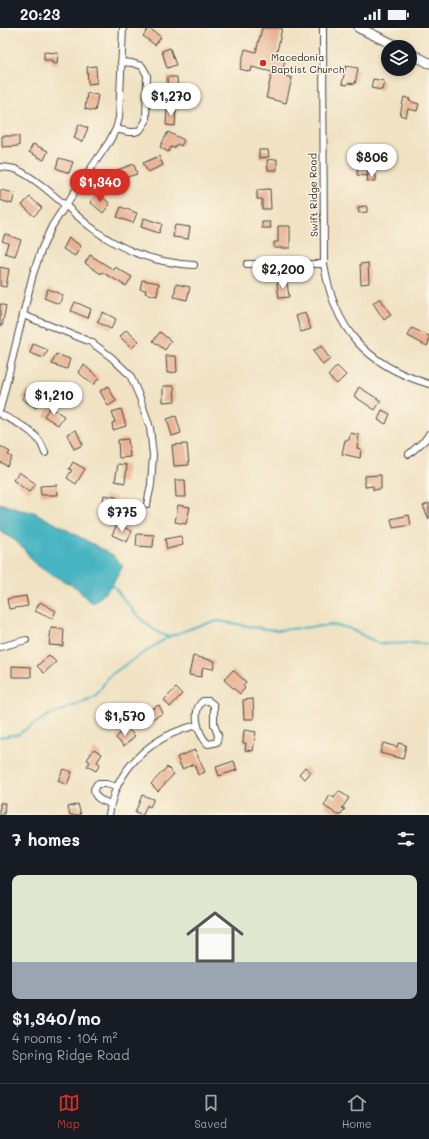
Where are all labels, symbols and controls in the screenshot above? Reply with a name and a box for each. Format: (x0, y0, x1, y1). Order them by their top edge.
text: 20:23 (20, 4, 60, 24)
map controls (381, 40, 417, 76)
button: layers (381, 40, 417, 76)
place label: Macedonia Baptist Church (271, 50, 345, 76)
marker: Macedonia Baptist Church (258, 58, 268, 68)
pin: $1,270 (138, 83, 204, 117)
text: $1,270 (151, 87, 191, 104)
pin: $806 (348, 144, 396, 178)
text: $806 (356, 148, 388, 165)
street label: Swift Ridge Road (305, 153, 321, 237)
pin: $1,340 (67, 169, 133, 203)
text: $1,340 (79, 173, 121, 190)
pin: $2,200 (250, 256, 316, 290)
text: $2,200 (261, 260, 305, 277)
pin: $1,210 (21, 382, 87, 416)
text: $1,210 (34, 386, 74, 403)
pin: $775 (98, 499, 146, 533)
text: $775 (107, 503, 137, 520)
pin: $1,570 (92, 703, 158, 737)
text: $1,570 (105, 707, 145, 724)
text: 7 homes (12, 828, 80, 850)
icon: filters (395, 828, 417, 850)
icon: home (179, 901, 251, 973)
text: $1,340/mo (12, 1007, 101, 1029)
text: 4 rooms · 104 m² (12, 1029, 117, 1046)
text: Spring Ridge Road (12, 1046, 129, 1063)
tab: Map (57, 1092, 80, 1131)
tab: Saved (194, 1092, 227, 1131)
tab: Home (342, 1092, 372, 1131)

